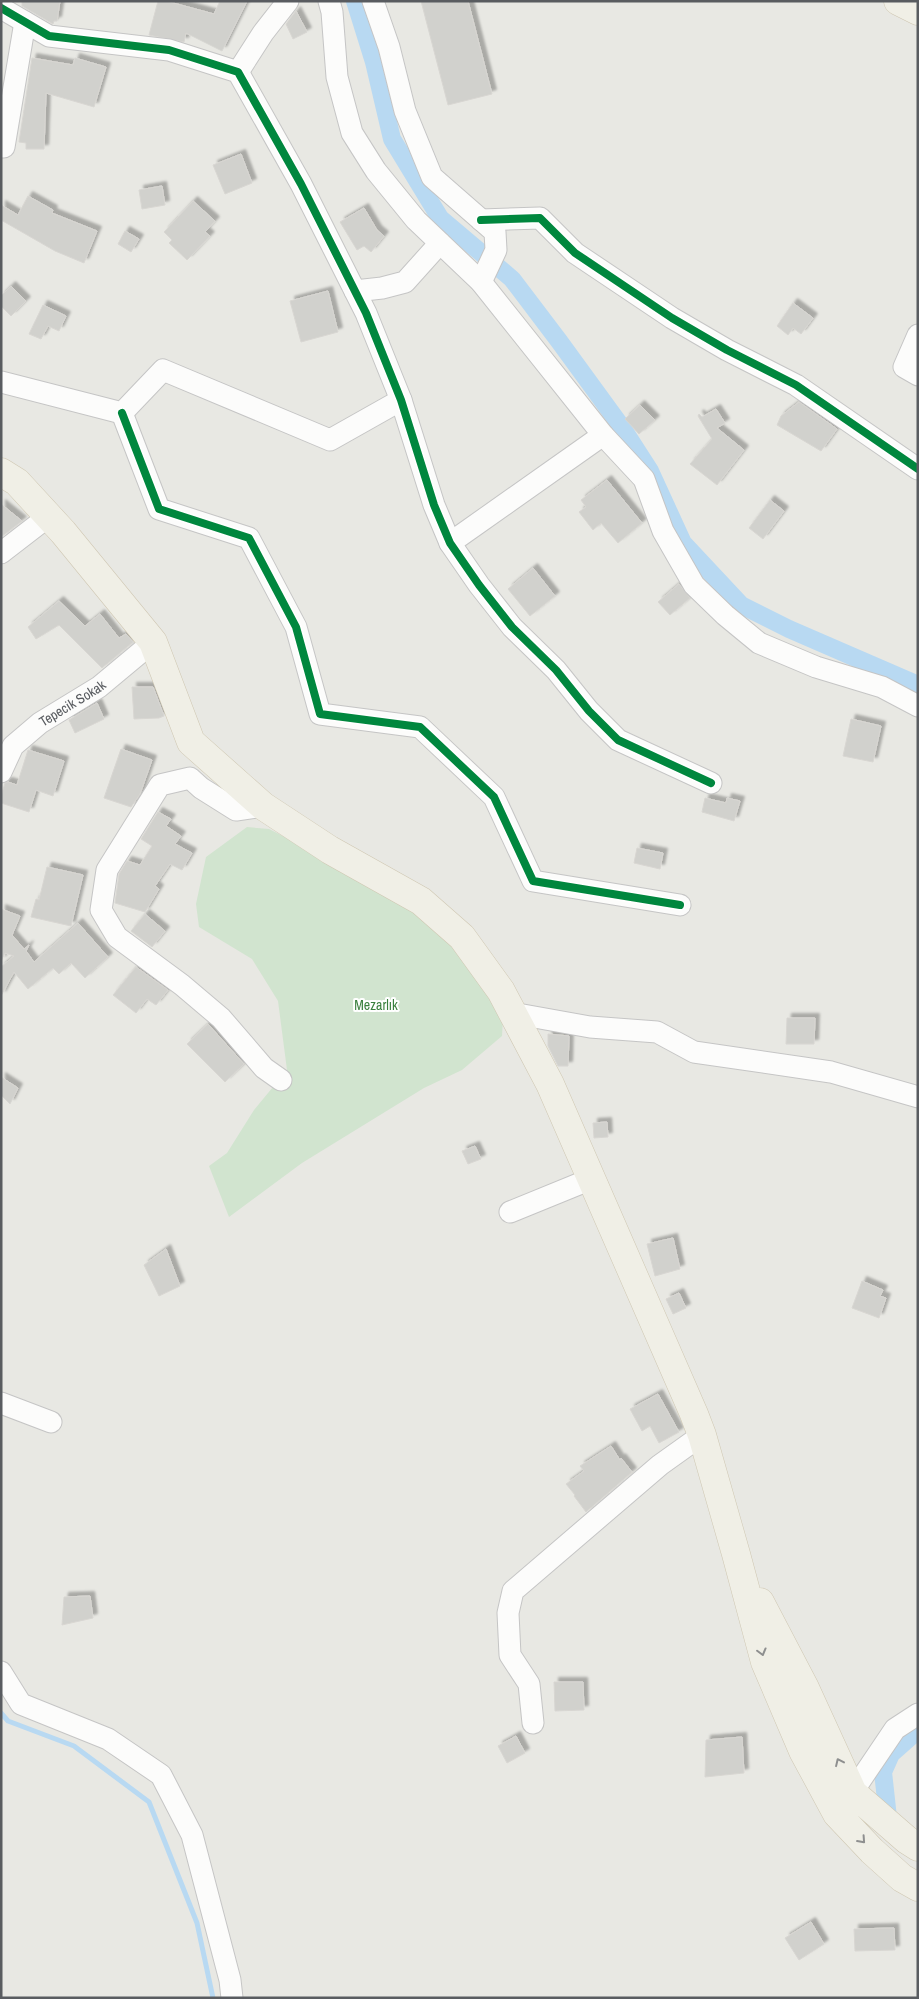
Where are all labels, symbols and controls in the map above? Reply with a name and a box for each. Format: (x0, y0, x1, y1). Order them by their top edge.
street label: Tepecik Sokak (36, 676, 110, 730)
park label: Mezarlık (354, 996, 398, 1014)
one-way arrow (756, 1647, 766, 1655)
one-way arrow (834, 1758, 845, 1767)
one-way arrow (856, 1835, 865, 1844)

